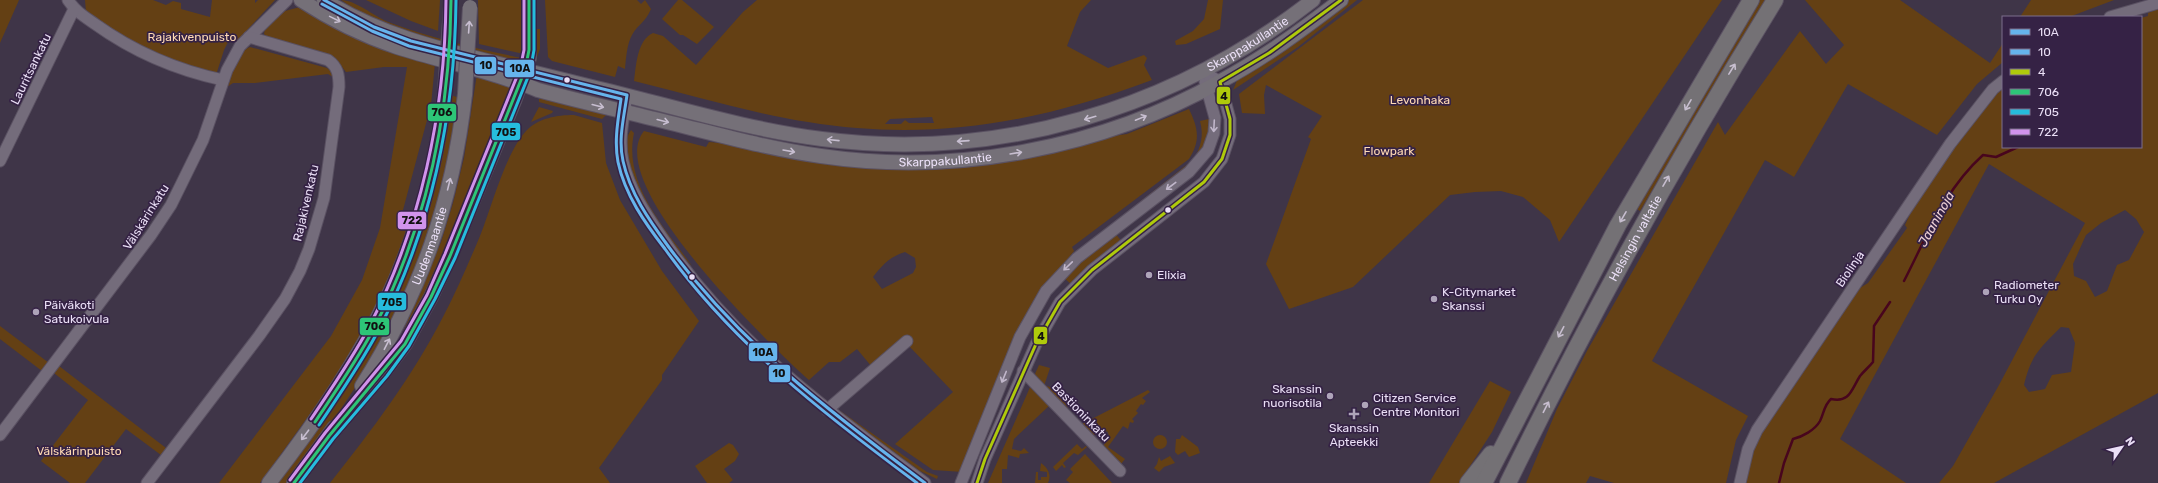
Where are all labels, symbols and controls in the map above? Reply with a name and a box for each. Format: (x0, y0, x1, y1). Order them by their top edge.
street label: Skarppakullantie (1205, 13, 1291, 74)
one-way arrow (328, 16, 340, 23)
legend (2002, 16, 2142, 148)
one-way arrow (466, 21, 473, 34)
text: 10A (2038, 25, 2059, 39)
park label: Rajakivenpuisto (148, 30, 236, 44)
street label: Lauritsankatu (8, 31, 54, 107)
text: 10 (2038, 45, 2051, 59)
line badge: 10 (474, 56, 497, 75)
text: 10 (480, 59, 492, 72)
line badge: 10A (504, 59, 535, 78)
text: 10A (510, 62, 530, 75)
one-way arrow (1729, 63, 1737, 75)
text: 4 (2038, 65, 2046, 79)
unlabelled marker (562, 75, 572, 85)
text: 706 (2038, 85, 2059, 99)
line badge: 4 (1216, 86, 1231, 105)
text: 4 (1220, 90, 1228, 103)
park label: Levonhaka (1390, 93, 1450, 107)
one-way arrow (1684, 99, 1692, 111)
one-way arrow (591, 102, 604, 110)
line badge: 706 (427, 103, 457, 122)
text: 705 (2038, 105, 2059, 119)
text: 706 (432, 106, 452, 119)
one-way arrow (1084, 114, 1097, 122)
one-way arrow (1135, 114, 1147, 121)
one-way arrow (656, 117, 669, 125)
one-way arrow (1211, 119, 1218, 132)
line badge: 705 (491, 122, 521, 141)
text: 722 (2038, 125, 2058, 139)
text: 705 (496, 126, 516, 139)
one-way arrow (827, 137, 840, 144)
one-way arrow (957, 138, 970, 145)
park label: Flowpark (1364, 144, 1415, 158)
one-way arrow (782, 147, 795, 155)
one-way arrow (1009, 149, 1022, 157)
street label: Skarppakullantie (899, 150, 993, 169)
street label: Rajakivenkatu (290, 163, 322, 243)
one-way arrow (1663, 175, 1671, 187)
one-way arrow (446, 178, 453, 191)
street label: Välskärinkatu (120, 182, 172, 252)
one-way arrow (1166, 182, 1177, 190)
water label: Jaaninoja (1915, 188, 1957, 249)
street label: Helsingin valtatie (1606, 193, 1665, 284)
street label: Uudenmaantie (409, 205, 450, 287)
unlabelled marker (1163, 205, 1173, 215)
line badge: 722 (397, 211, 427, 230)
one-way arrow (1618, 211, 1626, 223)
text: 722 (402, 214, 422, 227)
street label: Biolinja (1833, 248, 1867, 290)
one-way arrow (1063, 261, 1073, 271)
place label: Elixia (1157, 268, 1186, 282)
marker: Elixia (1144, 270, 1154, 280)
unlabelled marker (687, 272, 697, 282)
place label: Radiometer Turku Oy (1994, 278, 2059, 306)
place label: K-Citymarket Skanssi (1442, 285, 1516, 313)
marker: Radiometer Turku Oy (1981, 287, 1991, 297)
line badge: 705 (377, 292, 407, 311)
marker: K-Citymarket Skanssi (1429, 294, 1439, 304)
text: 705 (382, 296, 402, 309)
place label: Päiväkoti Satukoivula (44, 298, 109, 326)
marker: Päiväkoti Satukoivula (31, 307, 41, 317)
line badge: 706 (359, 317, 390, 336)
text: 706 (365, 320, 385, 333)
line badge: 4 (1033, 326, 1048, 345)
one-way arrow (1557, 326, 1564, 338)
text: 4 (1037, 330, 1045, 343)
one-way arrow (384, 338, 391, 350)
line badge: 10A (748, 342, 778, 362)
text: 10A (753, 346, 773, 359)
line badge: 10 (768, 364, 791, 383)
text: 10 (773, 367, 785, 380)
one-way arrow (1000, 371, 1008, 383)
street label: Bastioninkatu (1049, 379, 1113, 445)
place label: Skanssin nuorisotila (1263, 382, 1322, 410)
marker: Skanssin nuorisotila (1325, 391, 1335, 401)
place label: Citizen Service Centre Monitori (1373, 391, 1459, 419)
marker: Citizen Service Centre Monitori (1360, 400, 1370, 410)
one-way arrow (1543, 401, 1550, 413)
marker: Skanssin Apteekki (1349, 409, 1359, 419)
place label: Skanssin Apteekki (1329, 421, 1379, 449)
north arrow (2102, 427, 2142, 467)
one-way arrow (301, 429, 309, 440)
text: N (2122, 435, 2138, 449)
park label: Välskärinpuisto (36, 444, 122, 458)

